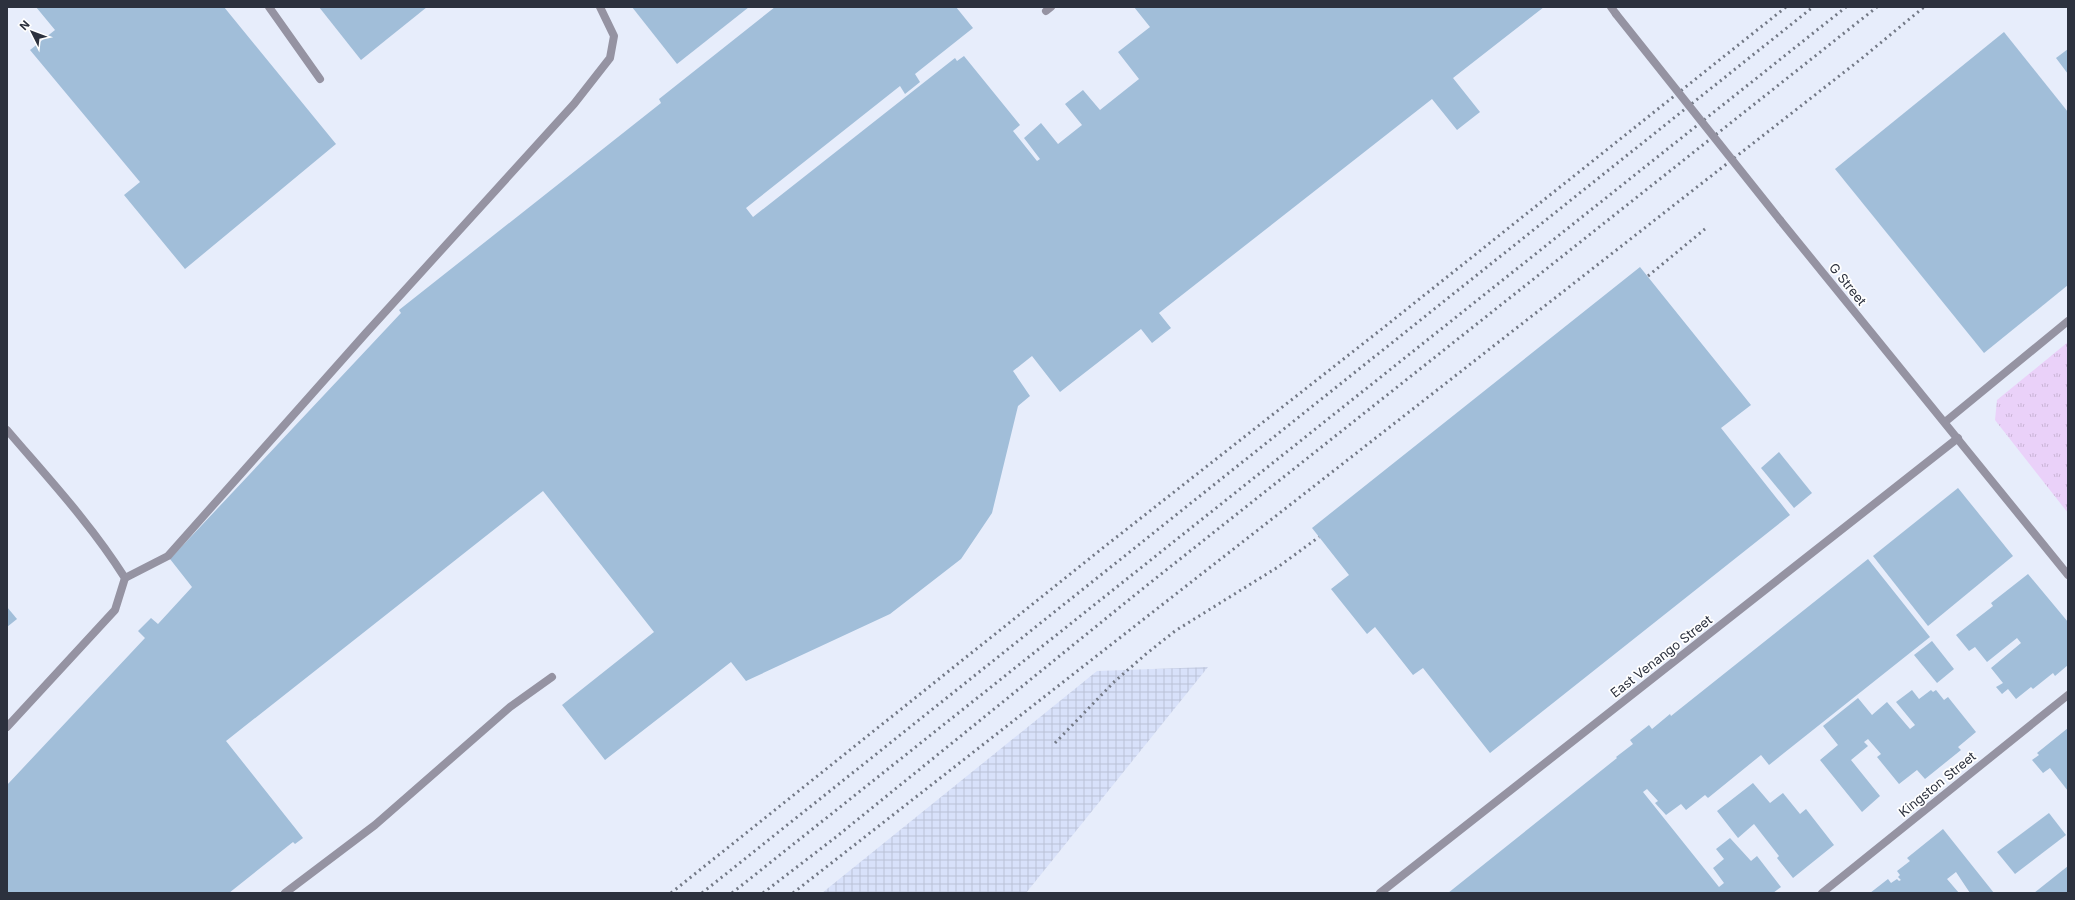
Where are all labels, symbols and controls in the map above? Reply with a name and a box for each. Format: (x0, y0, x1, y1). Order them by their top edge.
north arrow (12, 12, 52, 52)
text: N (17, 18, 33, 33)
street label: G Street (1826, 260, 1870, 308)
street label: East Venango Street (1607, 611, 1715, 701)
street label: Kingston Street (1895, 748, 1979, 820)

